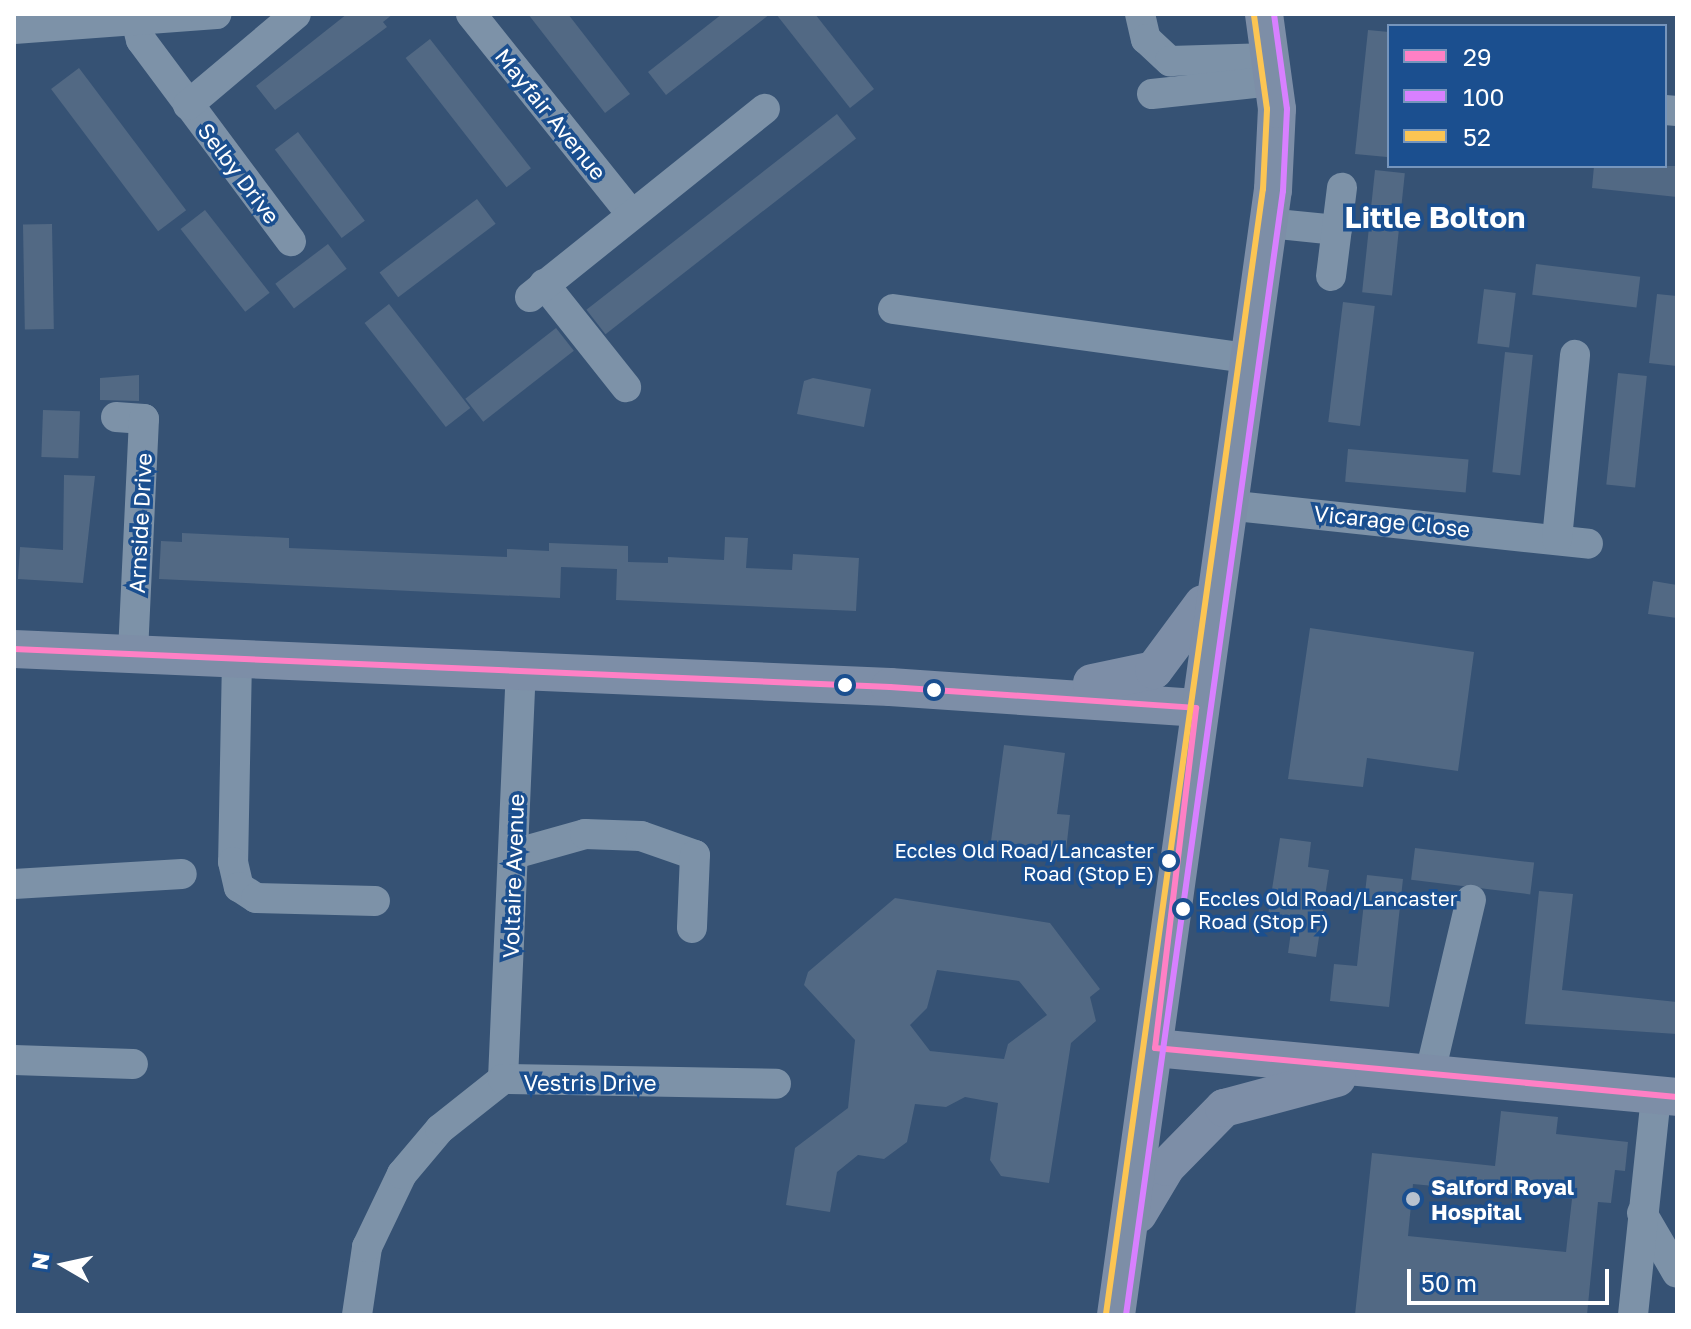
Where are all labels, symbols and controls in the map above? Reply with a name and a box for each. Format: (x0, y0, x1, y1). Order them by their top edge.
legend (1387, 24, 1667, 168)
text: 29 (1463, 42, 1491, 71)
street label: Mayfair Avenue (490, 43, 612, 185)
text: 100 (1463, 82, 1504, 111)
street label: Selby Drive (193, 117, 285, 229)
text: 52 (1463, 122, 1491, 151)
district label: Little Bolton (1345, 199, 1525, 235)
street label: Arnside Drive (123, 452, 157, 594)
street label: Vicarage Close (1313, 500, 1471, 542)
unlabelled marker (837, 677, 853, 693)
unlabelled marker (926, 682, 942, 698)
street label: Voltaire Avenue (497, 793, 529, 959)
place label: Eccles Old Road/Lancaster Road (Stop E) (895, 838, 1154, 885)
marker: Eccles Old Road/Lancaster Road (Stop E) (1161, 853, 1177, 869)
place label: Eccles Old Road/Lancaster Road (Stop F) (1198, 886, 1457, 933)
marker: Eccles Old Road/Lancaster Road (Stop F) (1175, 901, 1191, 917)
street label: Vestris Drive (524, 1070, 656, 1096)
place label: Salford Royal Hospital (1431, 1173, 1574, 1224)
marker: Salford Royal Hospital (1402, 1188, 1424, 1210)
north arrow (24, 1225, 104, 1305)
text: N (25, 1251, 54, 1272)
scale bar (1411, 1253, 1613, 1303)
text: 50 m (1421, 1268, 1477, 1297)

